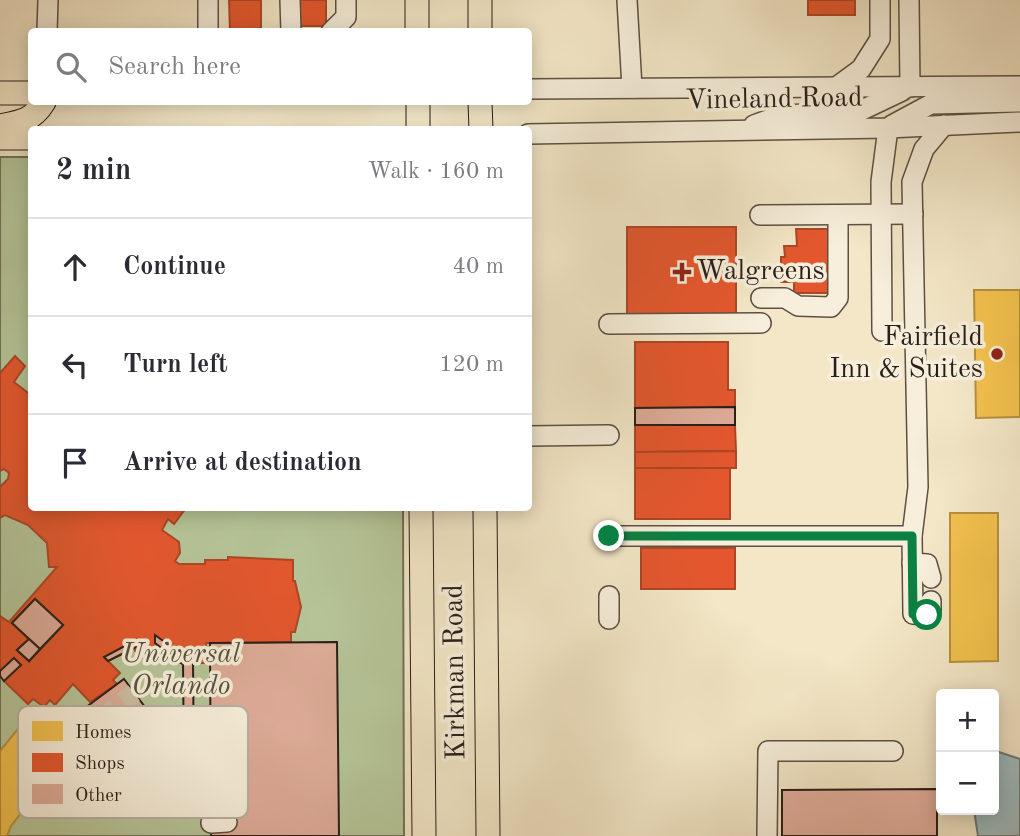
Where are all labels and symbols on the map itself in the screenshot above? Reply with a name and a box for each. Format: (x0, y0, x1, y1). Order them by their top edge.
street label: Vineland Road (685, 84, 863, 116)
place label: Walgreens (696, 258, 825, 286)
marker: Walgreens (674, 264, 690, 280)
place label: Fairfield Inn & Suites (829, 324, 983, 384)
marker: Fairfield Inn & Suites (989, 346, 1005, 362)
route end (593, 520, 624, 551)
street label: Kirkman Road (440, 584, 472, 760)
route start (911, 599, 942, 630)
park label: Universal Orlando (122, 641, 240, 701)
legend (18, 706, 248, 818)
text: Homes (75, 724, 131, 743)
text: Shops (75, 755, 125, 774)
text: Other (75, 787, 122, 806)

